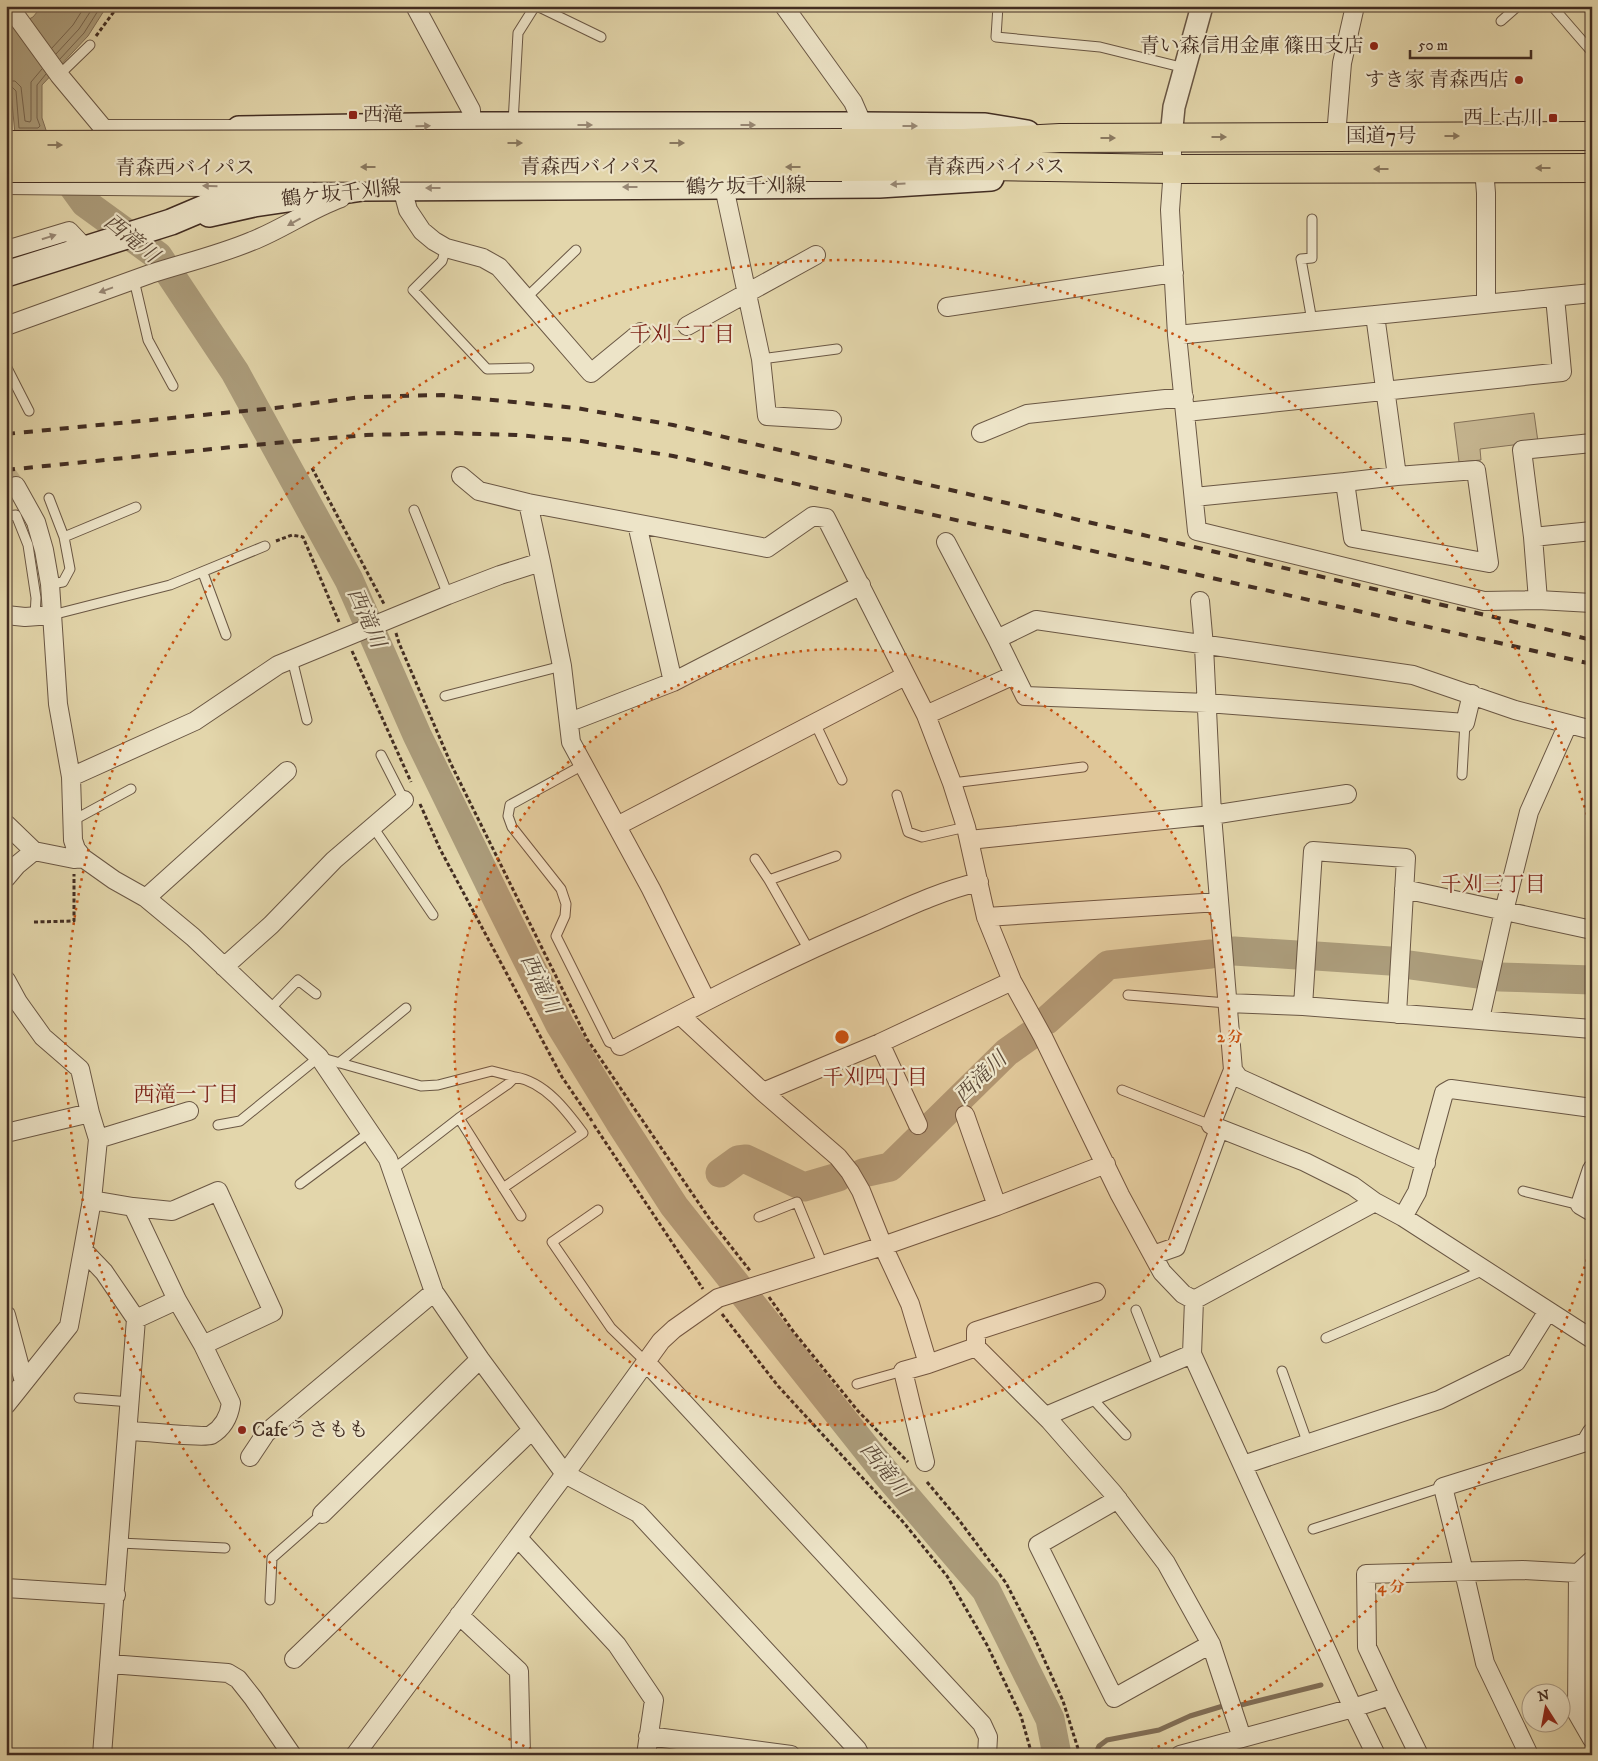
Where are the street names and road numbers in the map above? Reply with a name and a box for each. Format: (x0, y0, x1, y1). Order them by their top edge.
street label: 国道7号 (1346, 124, 1416, 149)
street label: 青森西バイパス (520, 155, 660, 180)
street label: 青森西バイパス (925, 155, 1065, 180)
street label: 青森西バイパス (115, 156, 255, 181)
street label: 鶴ケ坂千刈線 (686, 173, 806, 201)
street label: 鶴ケ坂千刈線 (280, 175, 402, 213)

